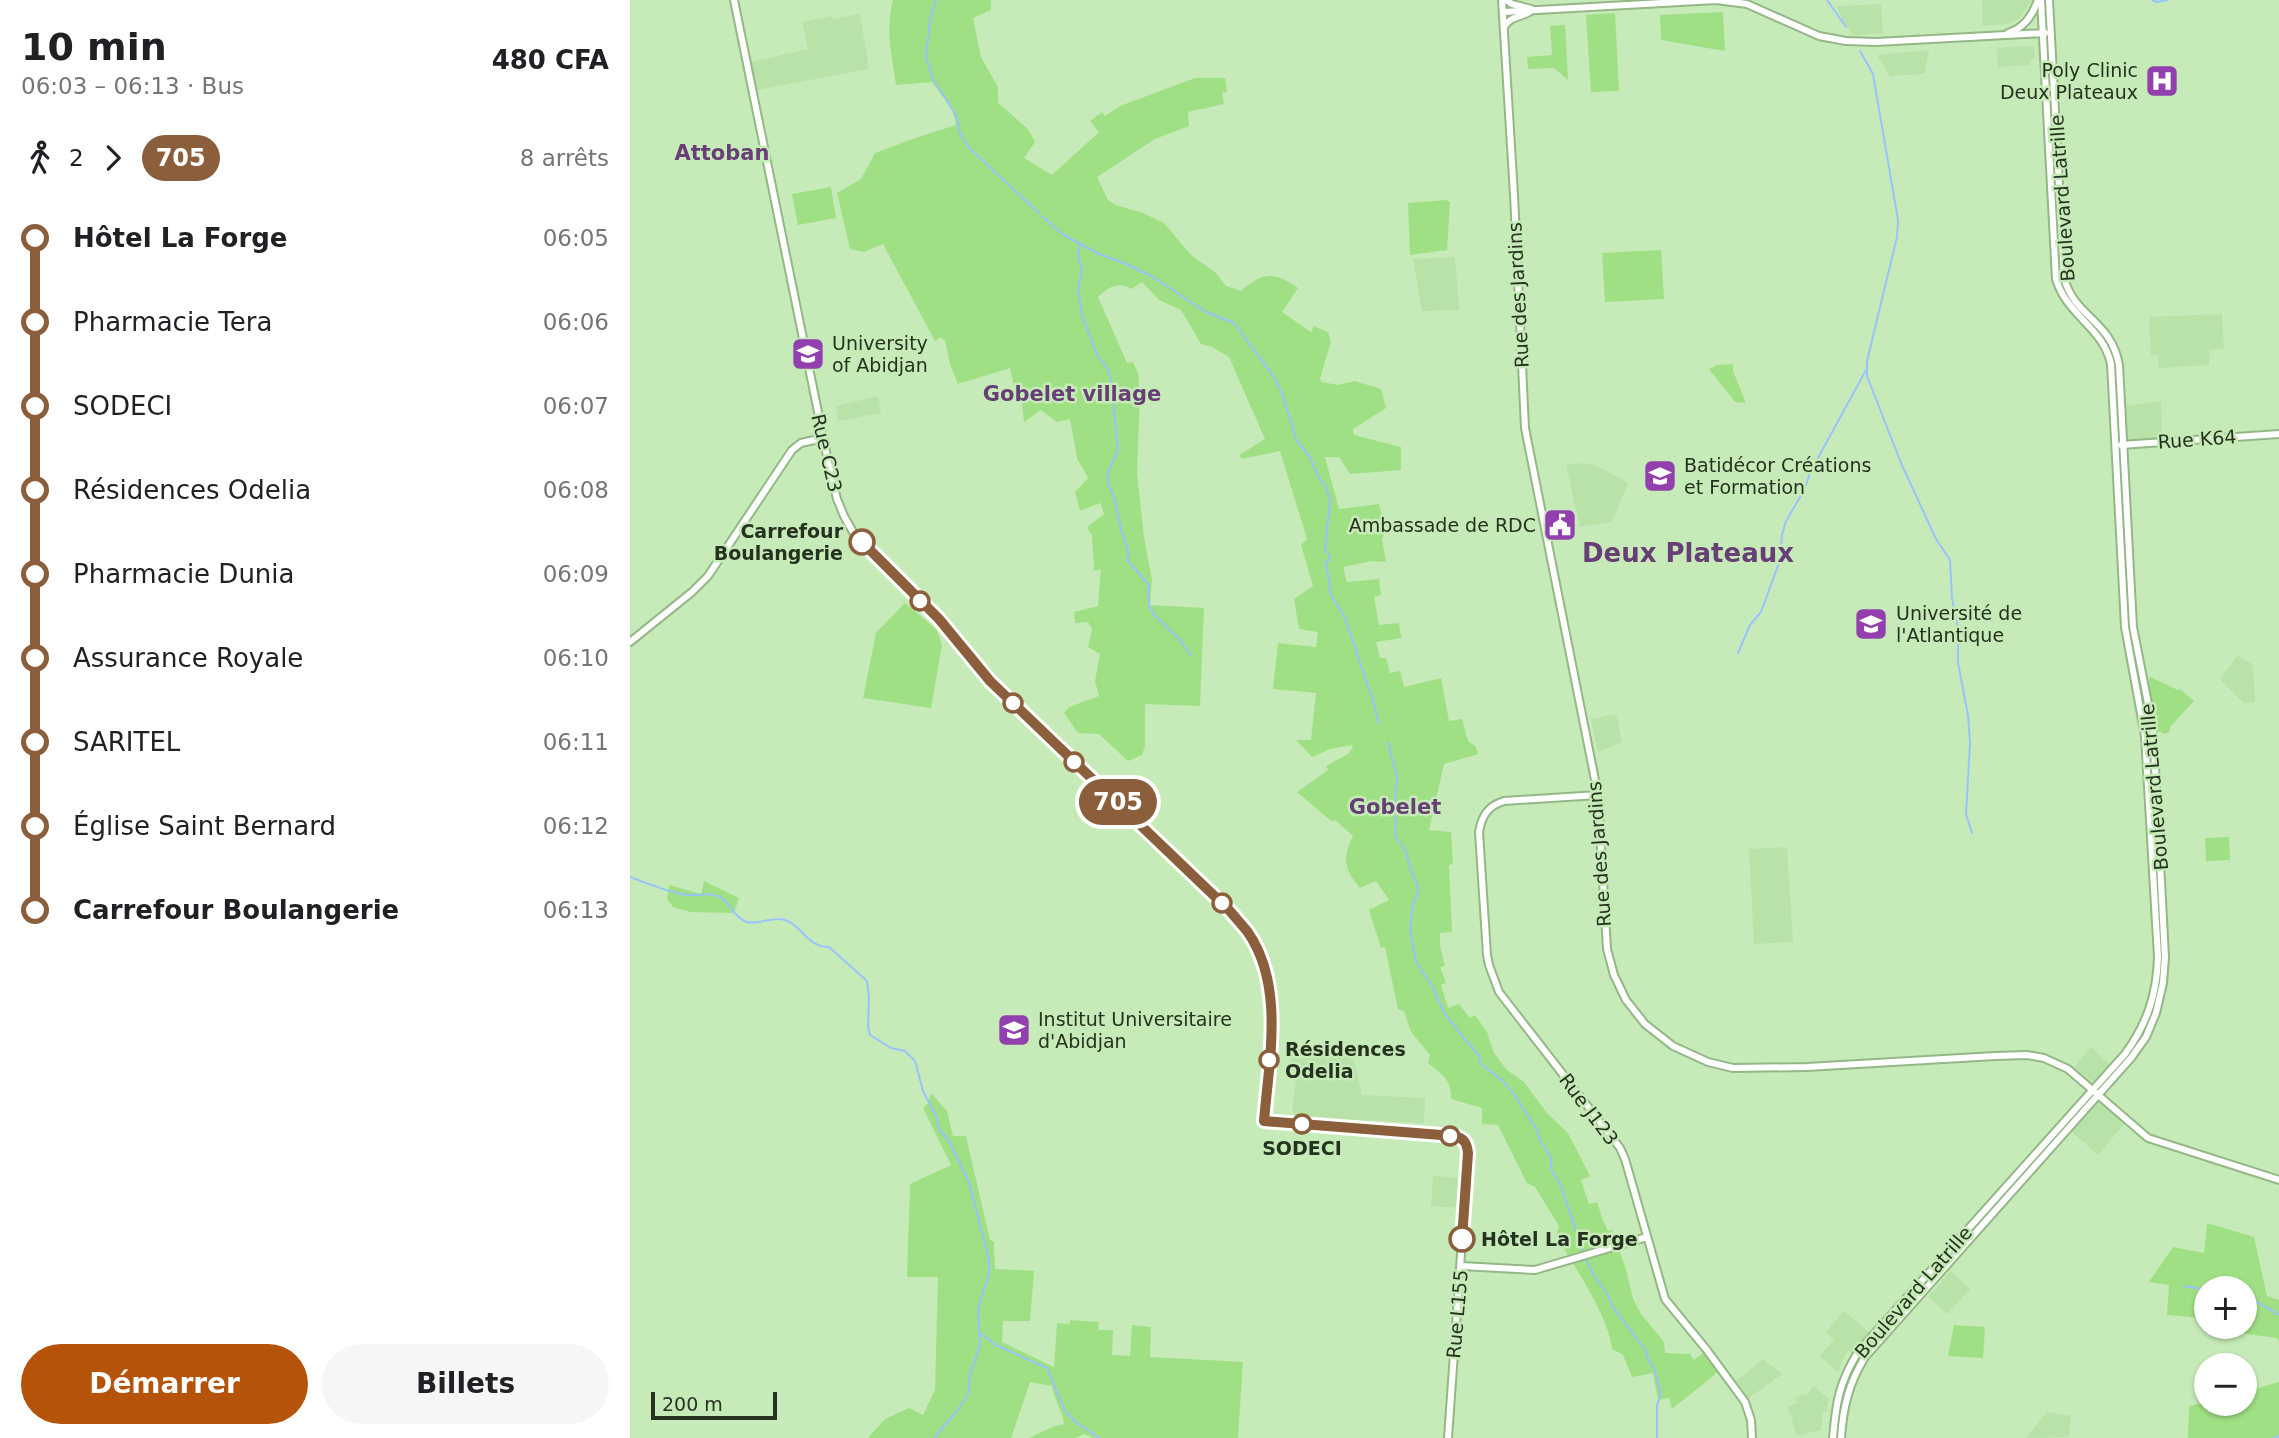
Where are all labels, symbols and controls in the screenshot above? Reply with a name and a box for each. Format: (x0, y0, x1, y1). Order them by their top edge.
text: 10 min (21, 25, 167, 69)
text: 480 CFA (492, 45, 609, 75)
place label: Poly Clinic Deux Plateaux (2000, 59, 2138, 103)
hospital icon: Poly Clinic Deux Plateaux (2143, 62, 2181, 100)
text: 06:03 – 06:13 · Bus (21, 73, 244, 99)
street label: Boulevard Latrille (2045, 114, 2079, 282)
icon: walk (21, 139, 59, 177)
icon: forward (94, 139, 132, 177)
district label: Attoban (675, 141, 769, 165)
text: 705 (156, 144, 206, 172)
text: 2 (69, 145, 84, 171)
text: 8 arrêts (520, 145, 609, 171)
street label: Rue des Jardins (1503, 222, 1533, 368)
text: Hôtel La Forge (73, 223, 287, 253)
text: 06:05 (543, 225, 609, 251)
text: Pharmacie Tera (73, 307, 272, 337)
text: 06:06 (543, 309, 609, 335)
place label: University of Abidjan (832, 332, 928, 376)
school or university icon: University of Abidjan (789, 335, 827, 373)
district label: Gobelet village (983, 382, 1161, 406)
text: SODECI (73, 391, 172, 421)
text: 06:07 (543, 393, 609, 419)
street label: Rue C23 (807, 412, 847, 494)
street label: Rue K64 (2157, 425, 2237, 453)
place label: Batidécor Créations et Formation (1684, 454, 1871, 498)
school or university icon: Batidécor Créations et Formation (1641, 457, 1679, 495)
text: Résidences Odelia (73, 475, 311, 505)
text: 06:08 (543, 477, 609, 503)
public building icon: Ambassade de RDC (1541, 506, 1579, 544)
place label: Ambassade de RDC (1349, 514, 1536, 536)
place label: Carrefour Boulangerie (714, 520, 844, 564)
marker: Carrefour Boulangerie (849, 529, 875, 555)
district label: Deux Plateaux (1582, 538, 1794, 568)
text: Pharmacie Dunia (73, 559, 295, 589)
text: 06:09 (543, 561, 609, 587)
unlabelled marker (910, 591, 930, 611)
place label: Université de l'Atlantique (1896, 602, 2022, 646)
school or university icon: Université de l'Atlantique (1852, 605, 1890, 643)
text: Assurance Royale (73, 643, 303, 673)
text: 06:10 (543, 645, 609, 671)
unlabelled marker (1003, 693, 1023, 713)
street label: Boulevard Latrille (2136, 703, 2172, 871)
text: SARITEL (73, 727, 180, 757)
text: 06:11 (543, 729, 609, 755)
unlabelled marker (1064, 752, 1084, 772)
line badge: 705 (1078, 779, 1158, 825)
street label: Rue des Jardins (1583, 781, 1615, 927)
text: 705 (1093, 788, 1143, 816)
district label: Gobelet (1349, 795, 1441, 819)
text: Église Saint Bernard (73, 811, 336, 841)
text: 06:12 (543, 813, 609, 839)
unlabelled marker (1212, 893, 1232, 913)
text: Carrefour Boulangerie (73, 895, 399, 925)
text: 06:13 (543, 897, 609, 923)
place label: Institut Universitaire d'Abidjan (1038, 1008, 1232, 1052)
school or university icon: Institut Universitaire d'Abidjan (995, 1011, 1033, 1049)
place label: Résidences Odelia (1285, 1038, 1406, 1082)
marker: Résidences Odelia (1259, 1050, 1279, 1070)
street label: Rue J123 (1555, 1069, 1623, 1149)
marker: SODECI (1292, 1114, 1312, 1134)
unlabelled marker (1440, 1126, 1460, 1146)
place label: SODECI (1262, 1137, 1342, 1159)
street label: Boulevard Latrille (1850, 1222, 1976, 1362)
marker: Hôtel La Forge (1449, 1226, 1475, 1252)
place label: Hôtel La Forge (1481, 1228, 1638, 1250)
street label: Rue L155 (1442, 1269, 1472, 1359)
map controls (2194, 1276, 2257, 1416)
button: + (2194, 1276, 2257, 1339)
button: Démarrer (21, 1344, 308, 1424)
button: Billets (322, 1344, 609, 1424)
button: − (2194, 1353, 2257, 1416)
scale bar (651, 1389, 777, 1421)
text: 200 m (662, 1393, 723, 1415)

